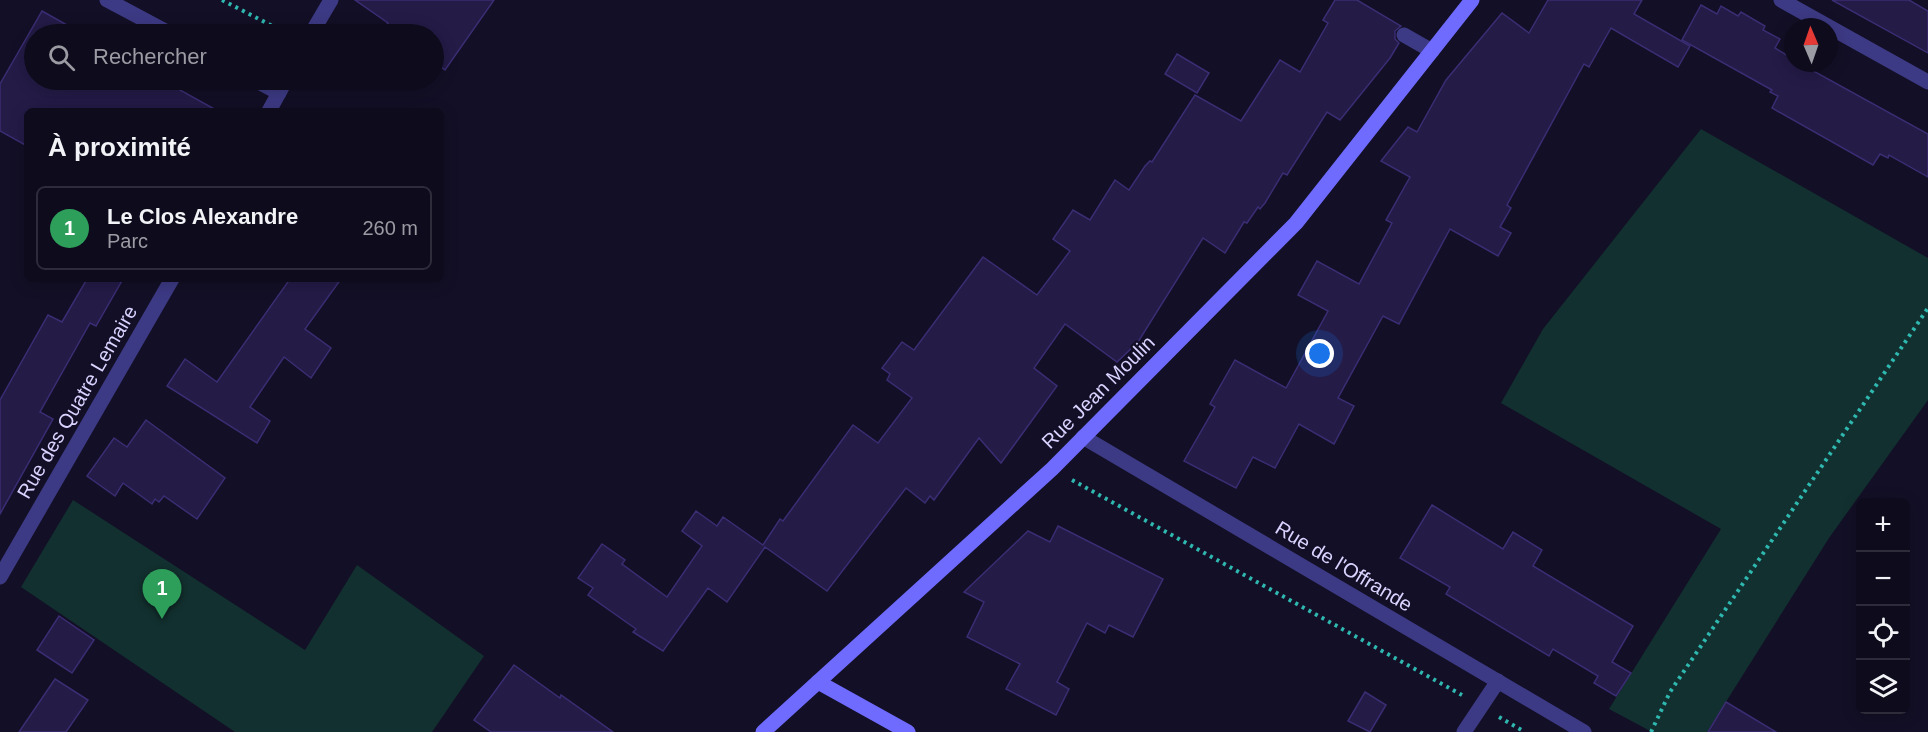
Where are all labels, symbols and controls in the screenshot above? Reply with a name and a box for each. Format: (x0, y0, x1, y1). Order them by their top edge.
north arrow (1784, 18, 1838, 72)
search box (24, 24, 444, 90)
icon: search (45, 41, 78, 74)
text: Rechercher (93, 44, 207, 69)
text: À proximité (48, 132, 191, 162)
text: Le Clos Alexandre (107, 204, 298, 229)
text: 1 (64, 217, 75, 239)
text: 260 m (362, 217, 418, 239)
text: Parc (107, 230, 148, 252)
street label: Rue des Quatre Lemaire (13, 302, 141, 502)
street label: Rue Jean Moulin (1037, 331, 1159, 453)
your location (1305, 339, 1334, 368)
map controls (1856, 498, 1910, 714)
button: + (1856, 498, 1910, 552)
street label: Rue de l'Offrande (1272, 516, 1416, 616)
button: − (1856, 552, 1910, 606)
pin: 1 (142, 570, 182, 619)
button: locate (1856, 606, 1910, 660)
button: layers (1856, 660, 1910, 714)

